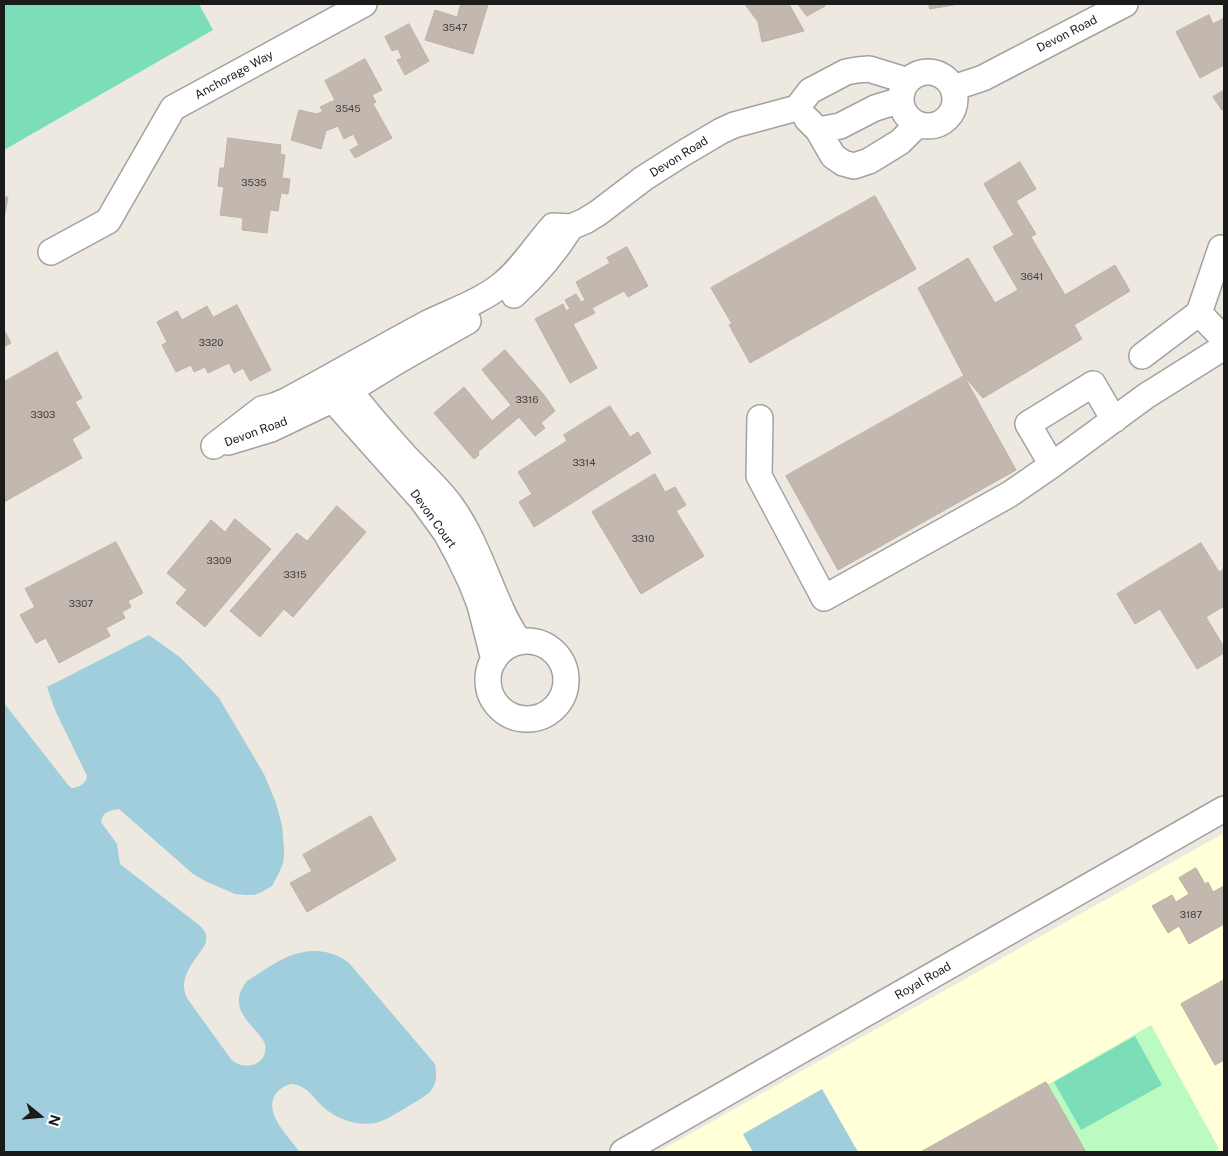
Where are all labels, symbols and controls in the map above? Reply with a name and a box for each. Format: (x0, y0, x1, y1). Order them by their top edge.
street label: Devon Road (1034, 13, 1100, 55)
house number: 3547 (443, 22, 467, 34)
street label: Anchorage Way (192, 48, 276, 102)
house number: 3545 (335, 103, 361, 115)
street label: Devon Road (647, 133, 711, 181)
house number: 3535 (241, 177, 267, 189)
house number: 3641 (1021, 271, 1043, 283)
house number: 3320 (199, 337, 223, 349)
house number: 3316 (516, 394, 538, 406)
house number: 3303 (31, 409, 55, 421)
street label: Devon Road (223, 414, 289, 450)
house number: 3314 (573, 457, 595, 469)
street label: Devon Court (407, 487, 459, 551)
house number: 3310 (632, 533, 654, 545)
house number: 3309 (207, 555, 231, 567)
house number: 3315 (283, 569, 307, 581)
house number: 3307 (69, 598, 93, 610)
house number: 3187 (1180, 909, 1202, 921)
street label: Royal Road (892, 959, 954, 1003)
north arrow (15, 1091, 65, 1141)
text: N (45, 1113, 64, 1128)

